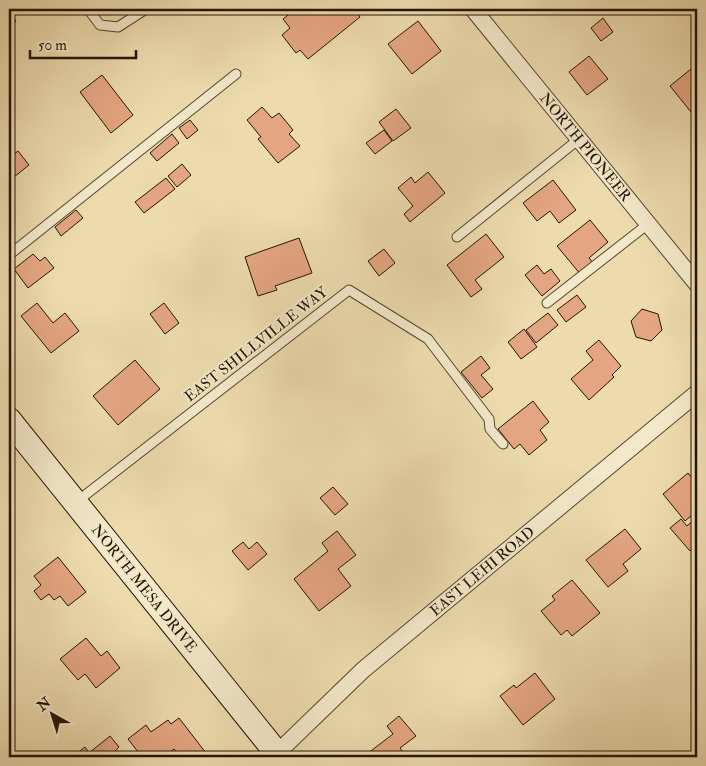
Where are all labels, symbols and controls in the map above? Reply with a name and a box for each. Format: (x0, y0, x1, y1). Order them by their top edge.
scale bar (30, 28, 136, 60)
text: 50 m (38, 36, 67, 55)
street label: NORTH PIONEER (535, 89, 636, 207)
street label: EAST SHILLVILLE WAY (181, 282, 332, 406)
street label: NORTH MESA DRIVE (87, 521, 201, 657)
street label: EAST LEHI ROAD (426, 523, 539, 620)
north arrow (28, 688, 78, 738)
text: N (33, 693, 55, 715)

